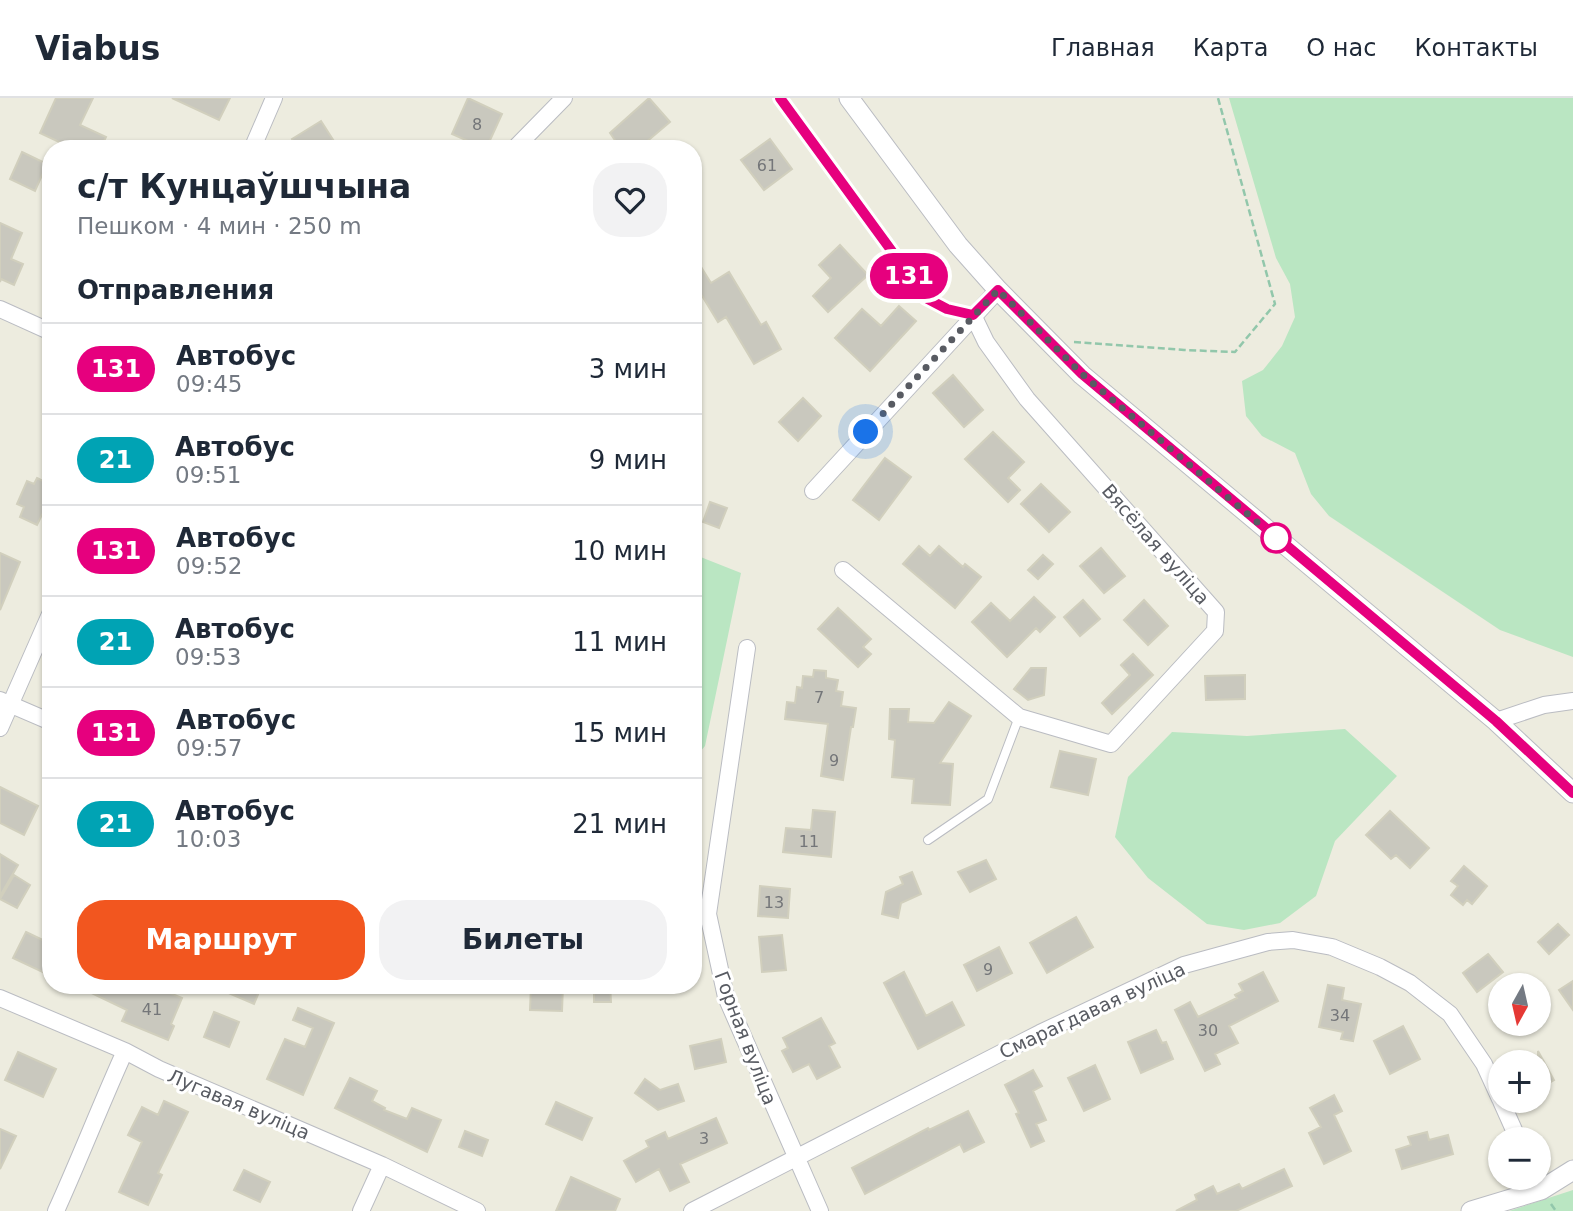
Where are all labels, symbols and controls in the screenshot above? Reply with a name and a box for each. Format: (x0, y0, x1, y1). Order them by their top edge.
text: Viabus (35, 29, 160, 68)
text: Главная (1051, 34, 1155, 62)
text: Карта (1193, 34, 1268, 62)
text: О нас (1306, 34, 1376, 62)
text: Контакты (1414, 34, 1538, 62)
house number: 8 (472, 115, 482, 134)
house number: 61 (757, 156, 777, 175)
button: heart (593, 163, 667, 237)
text: с/т Кунцаўшчына (77, 167, 411, 206)
text: Пешком · 4 мин · 250 m (77, 213, 362, 239)
line badge: 131 (869, 253, 949, 299)
text: 131 (884, 262, 934, 290)
text: Отправления (77, 275, 274, 305)
text: Автобус (176, 341, 296, 371)
text: 3 мин (589, 354, 667, 384)
text: 131 (91, 355, 141, 383)
text: 09:45 (176, 371, 242, 397)
your location (848, 414, 883, 449)
text: Автобус (175, 432, 295, 462)
text: 9 мин (589, 445, 667, 475)
text: 21 (99, 446, 132, 474)
text: 09:51 (175, 462, 241, 488)
street label: Вясёлая вуліца (1098, 479, 1214, 609)
text: Автобус (176, 523, 296, 553)
unlabelled marker (1261, 523, 1291, 553)
text: 10 мин (572, 536, 667, 566)
text: 131 (91, 537, 141, 565)
text: 09:52 (176, 553, 242, 579)
text: Автобус (175, 614, 295, 644)
text: 11 мин (572, 627, 667, 657)
text: 21 (99, 628, 132, 656)
text: 09:53 (175, 644, 241, 670)
house number: 7 (814, 688, 824, 707)
text: Автобус (176, 705, 296, 735)
text: 15 мин (572, 718, 667, 748)
text: 131 (91, 719, 141, 747)
text: 09:57 (176, 735, 242, 761)
house number: 9 (829, 751, 839, 770)
text: Автобус (175, 796, 295, 826)
text: 21 мин (572, 809, 667, 839)
text: 21 (99, 810, 132, 838)
text: 10:03 (175, 826, 241, 852)
house number: 11 (799, 832, 819, 851)
house number: 13 (764, 893, 784, 912)
button: Маршрут (77, 900, 365, 980)
button: Билеты (379, 900, 667, 980)
street label: Смарагдавая вуліца (996, 957, 1188, 1063)
house number: 9 (983, 960, 993, 979)
street label: Горная вуліца (710, 968, 782, 1108)
north arrow (1488, 973, 1550, 1036)
map controls (1488, 973, 1551, 1190)
house number: 41 (142, 1000, 162, 1019)
house number: 34 (1330, 1006, 1350, 1025)
house number: 30 (1198, 1021, 1218, 1040)
button: + (1488, 1050, 1551, 1113)
street label: Лугавая вуліца (165, 1064, 313, 1144)
button: − (1488, 1127, 1551, 1190)
house number: 3 (699, 1129, 709, 1148)

